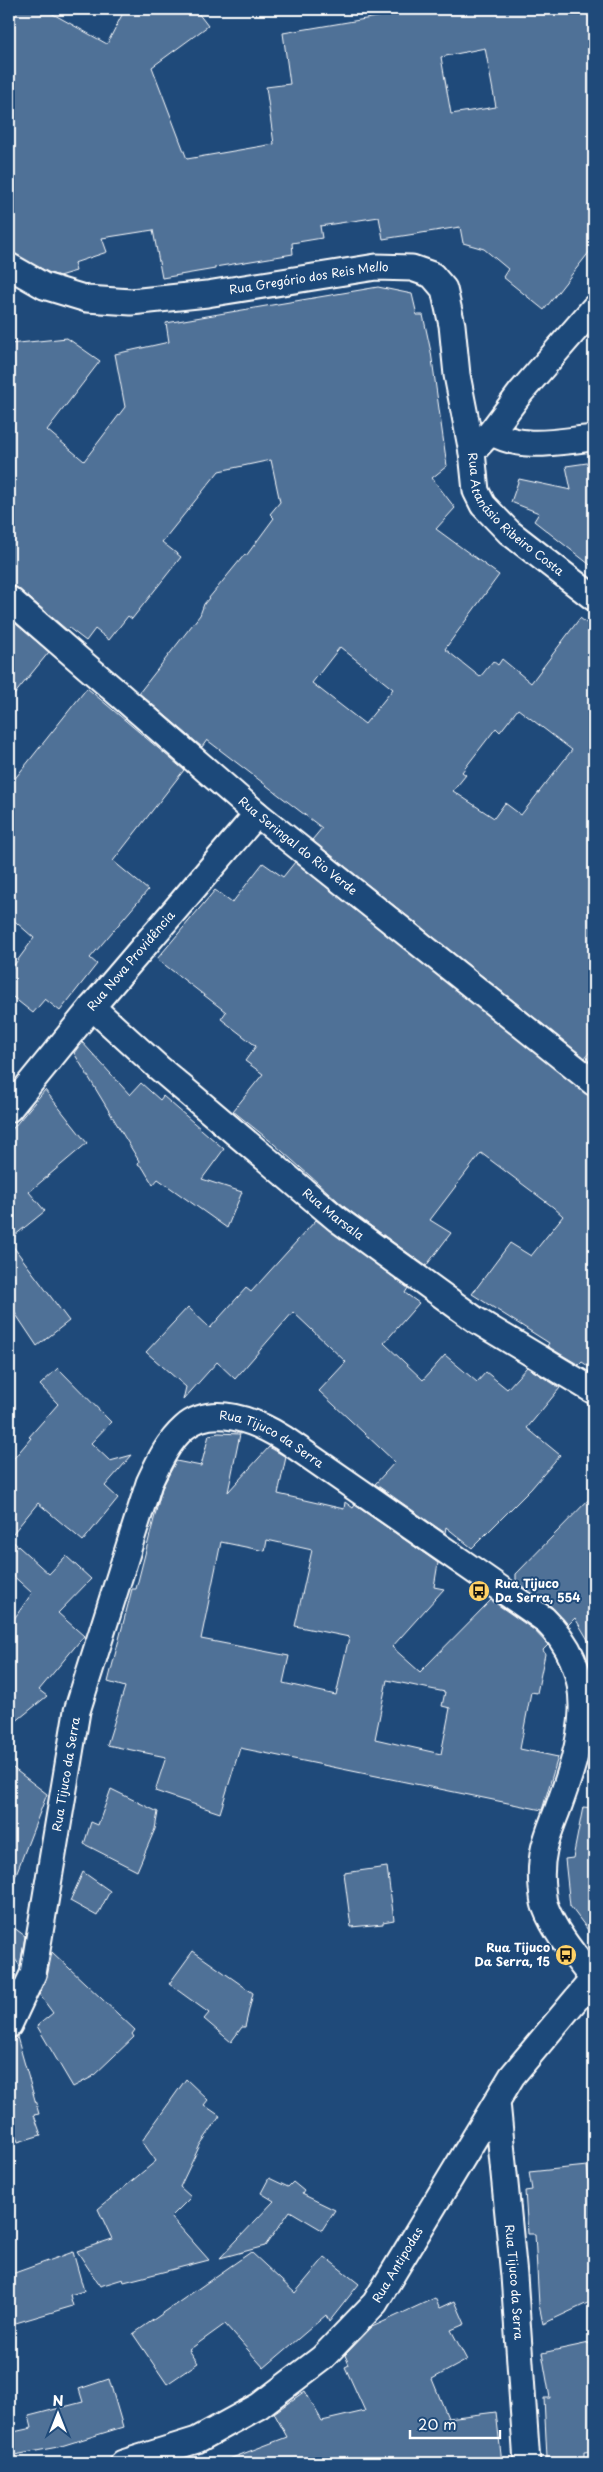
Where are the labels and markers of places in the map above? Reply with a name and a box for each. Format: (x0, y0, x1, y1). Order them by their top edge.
place label: Rua Tijuco Da Serra, 554 (495, 1574, 580, 1606)
bus stop icon: Rua Tijuco Da Serra, 554 (467, 1579, 491, 1603)
place label: Rua Tijuco Da Serra, 15 (474, 1938, 550, 1970)
bus stop icon: Rua Tijuco Da Serra, 15 (554, 1943, 578, 1967)

